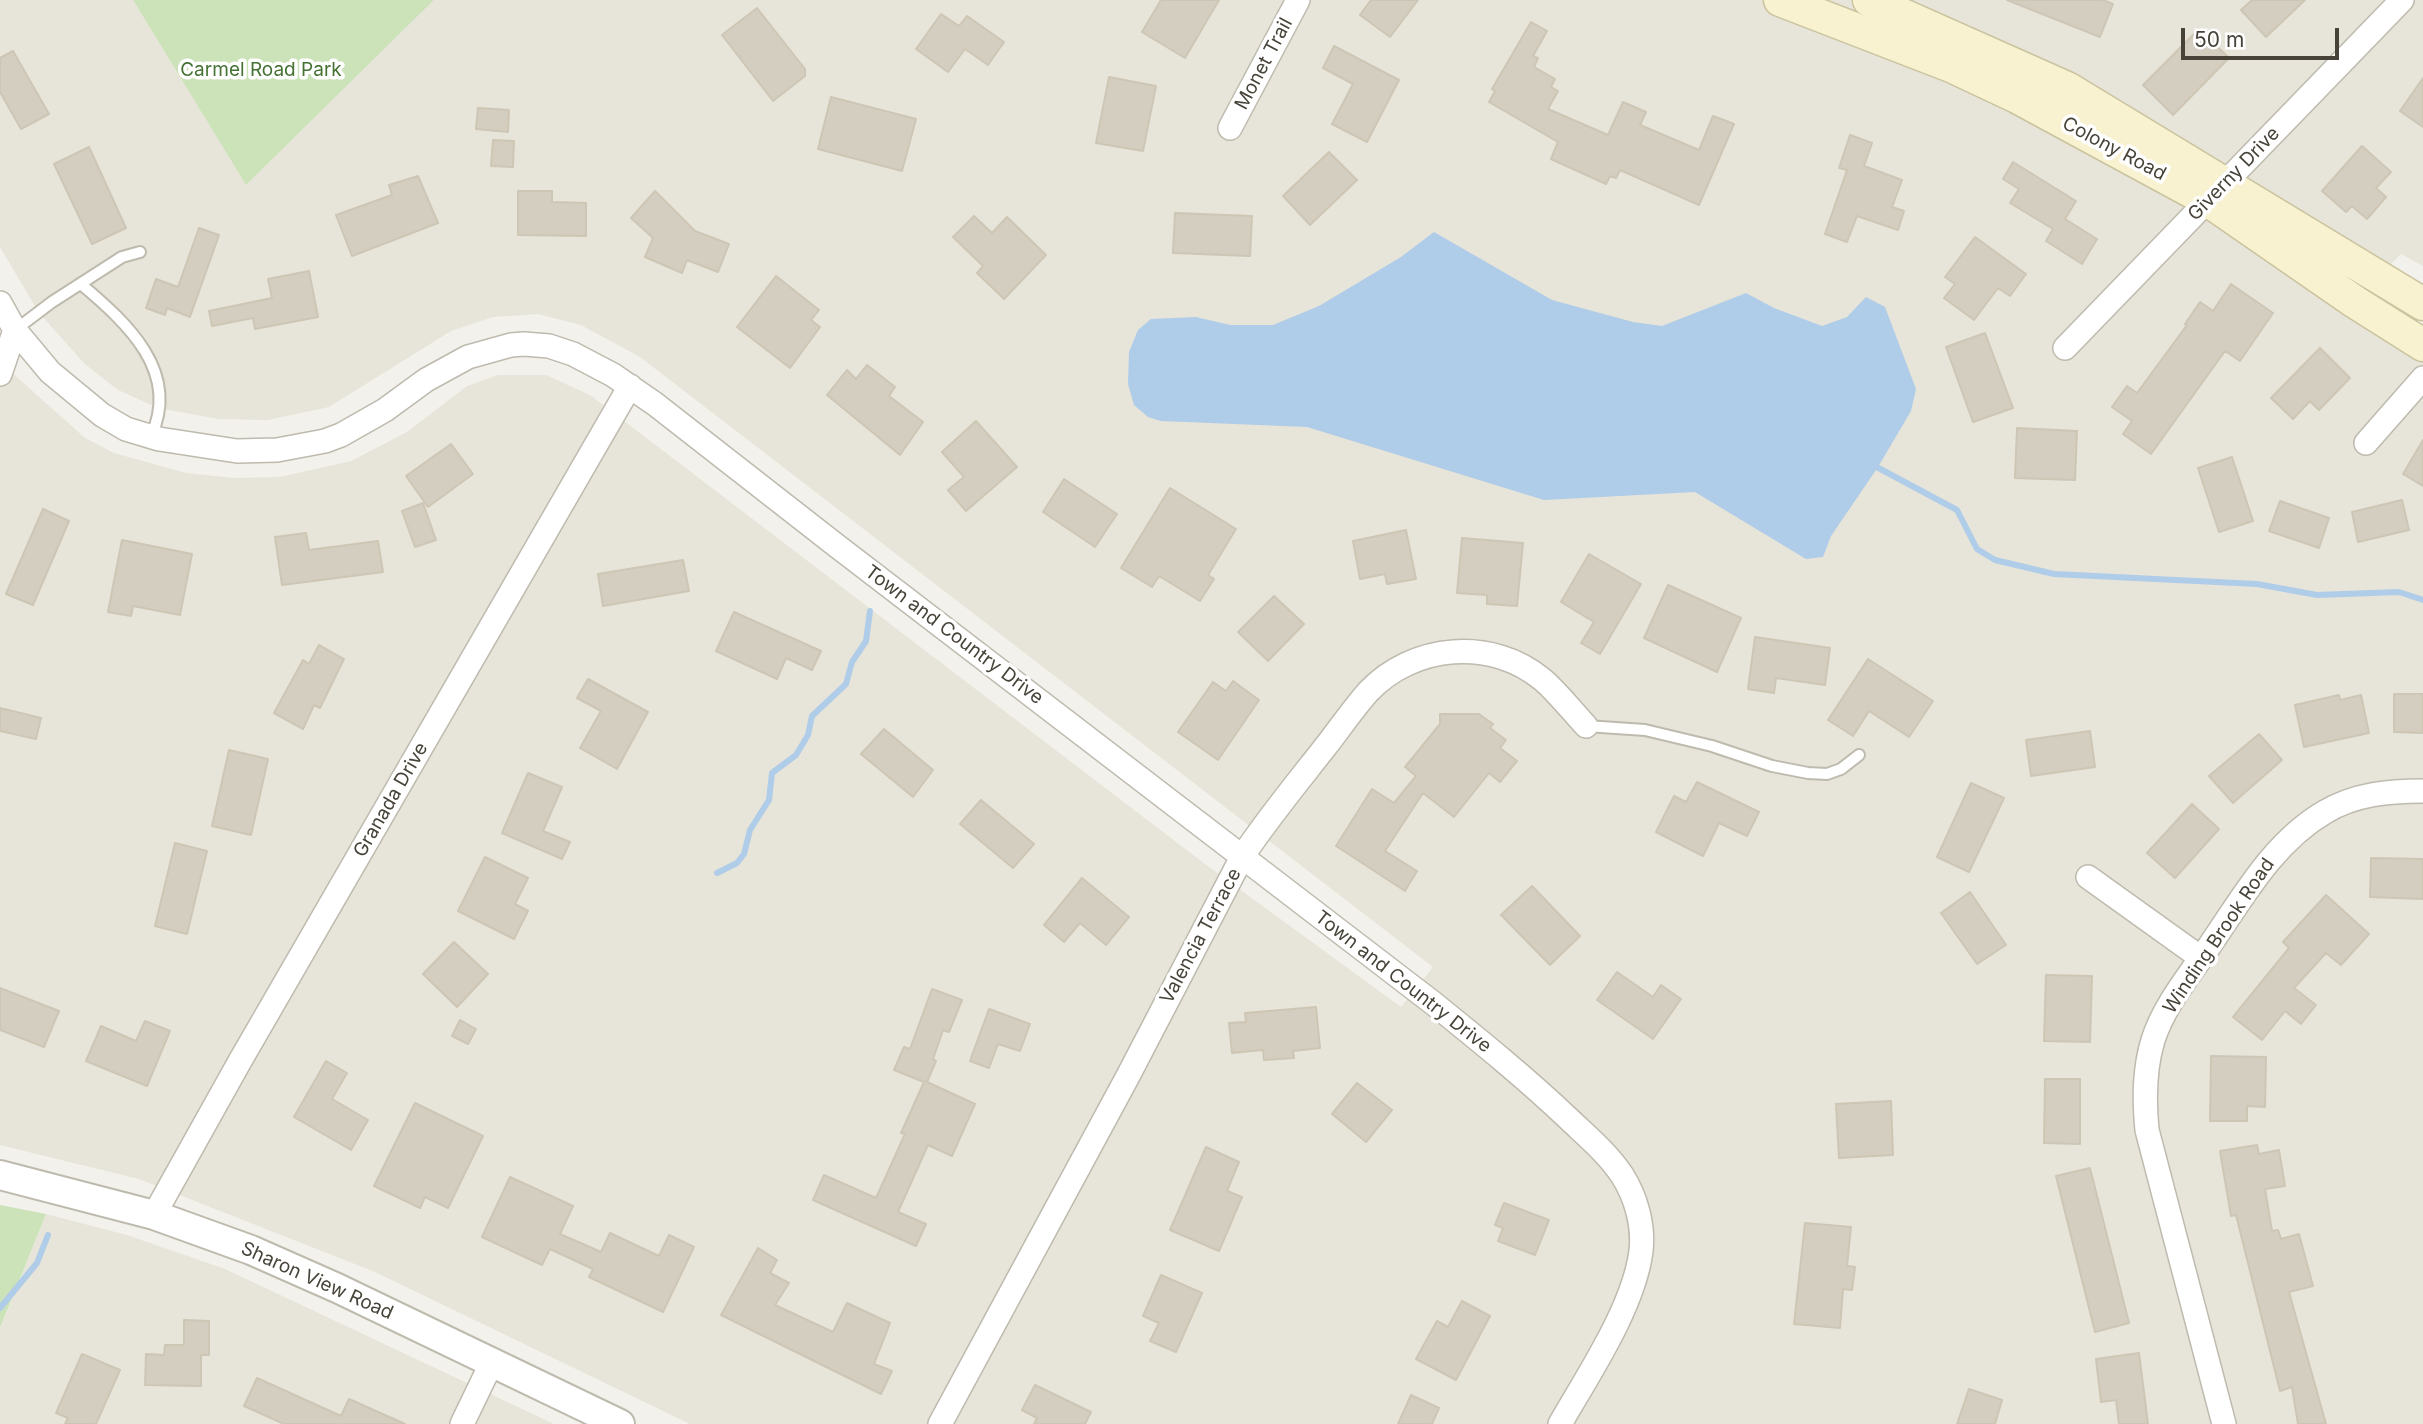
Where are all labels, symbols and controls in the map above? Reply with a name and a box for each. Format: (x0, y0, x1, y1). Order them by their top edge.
street label: Monet Trail (1230, 14, 1298, 114)
scale bar (2185, 14, 2342, 58)
text: 50 m (2194, 27, 2244, 52)
park label: Carmel Road Park (180, 59, 342, 81)
street label: Colony Road (2058, 112, 2170, 186)
street label: Giverny Drive (2184, 122, 2284, 226)
street label: Town and Country Drive (860, 560, 1048, 710)
street label: Granada Drive (349, 739, 433, 861)
street label: Winding Brook Road (2158, 854, 2280, 1018)
street label: Valencia Terrace (1156, 864, 1246, 1008)
street label: Town and Country Drive (1310, 906, 1496, 1058)
street label: Sharon View Road (237, 1237, 397, 1325)

